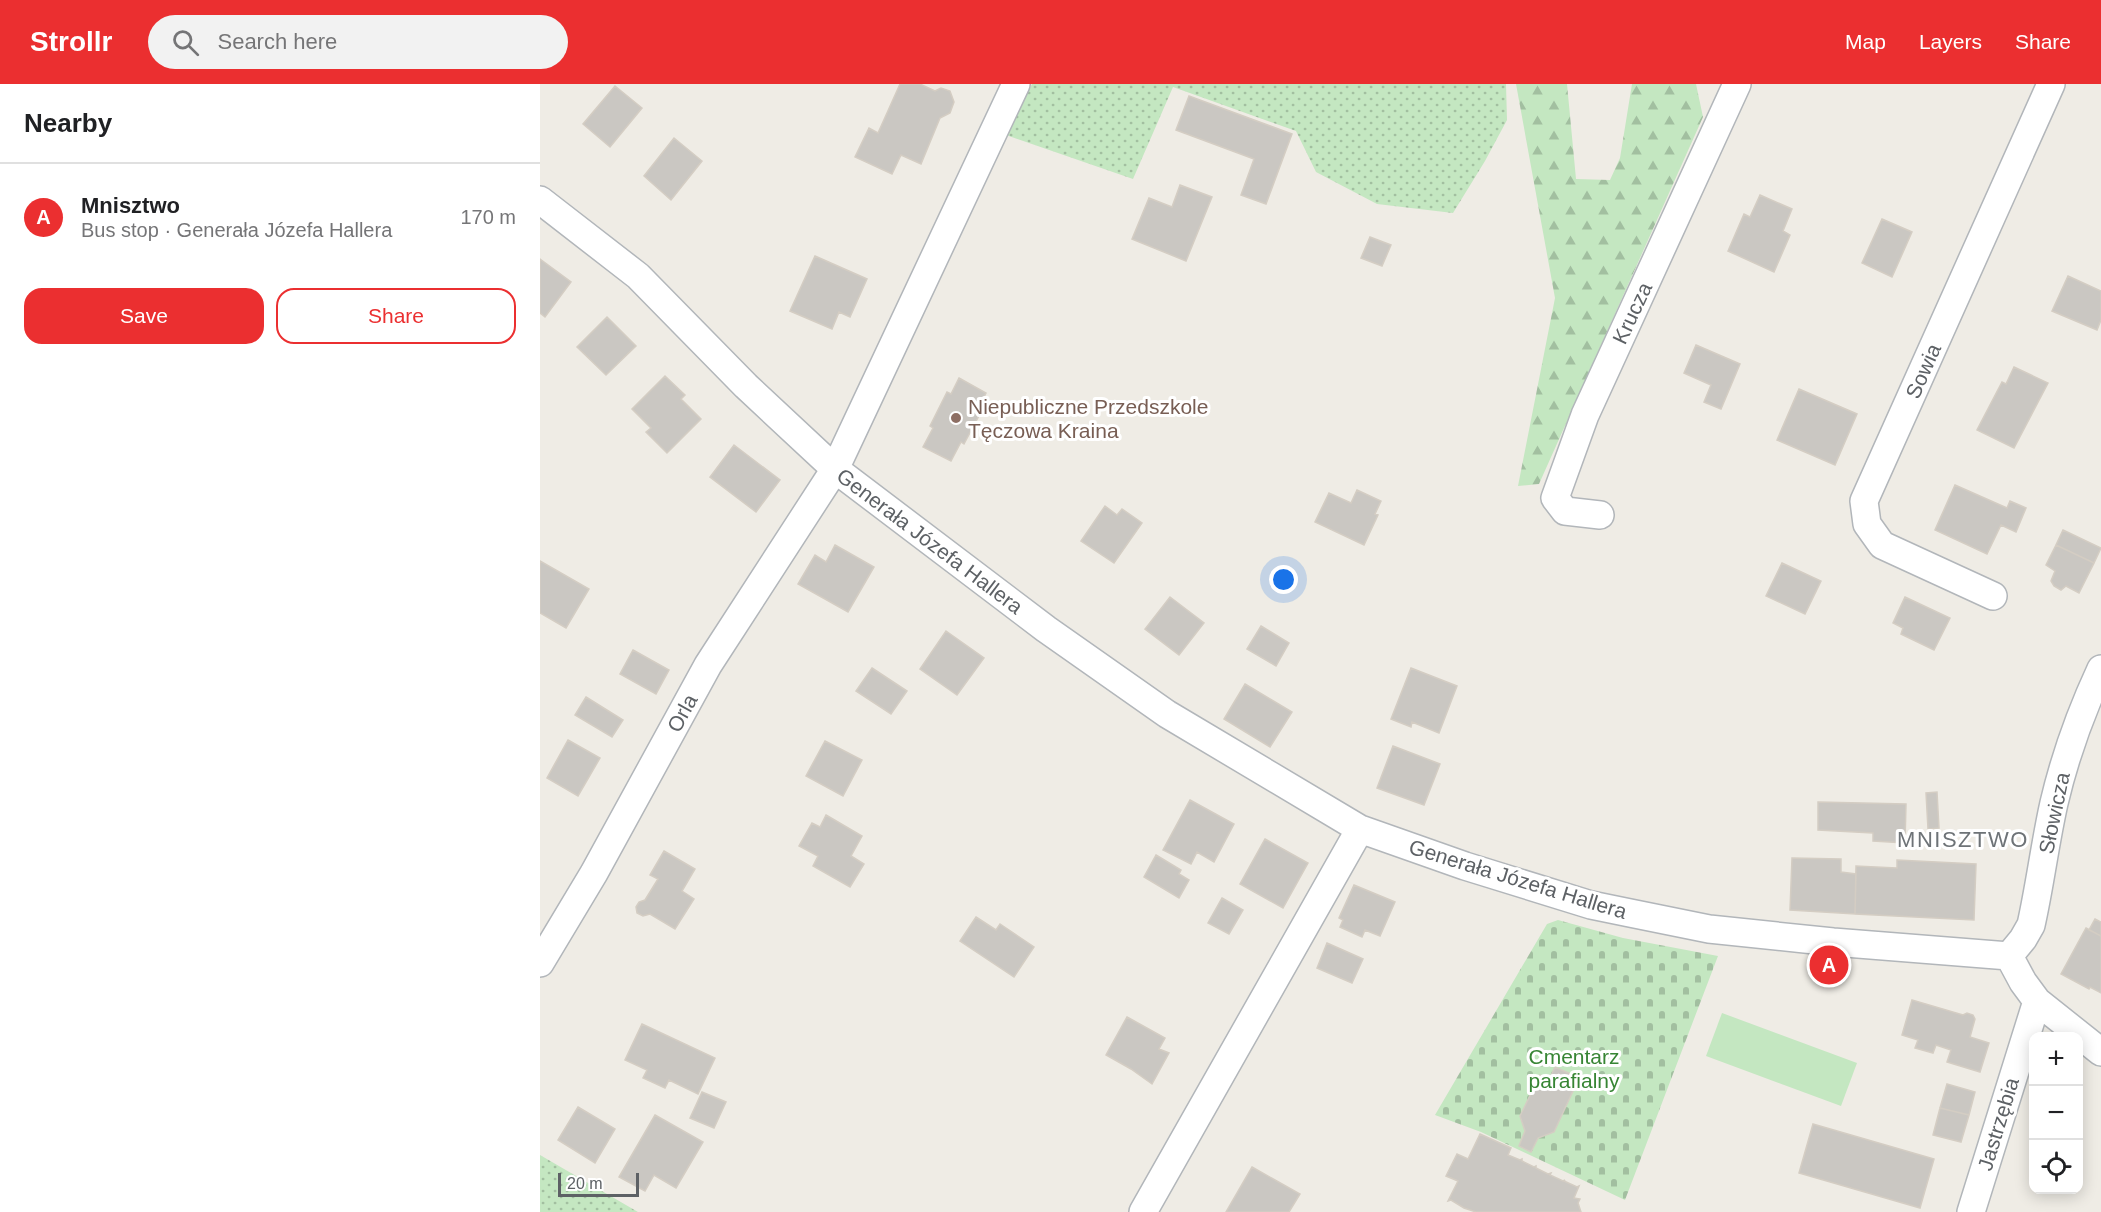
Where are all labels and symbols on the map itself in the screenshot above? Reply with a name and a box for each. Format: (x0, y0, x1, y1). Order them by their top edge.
street label: Krucza (1608, 278, 1656, 347)
street label: Sowia (1901, 340, 1945, 402)
place label: Niepubliczne Przedszkole Tęczowa Kraina (968, 395, 1208, 442)
marker: Niepubliczne Przedszkole Tęczowa Kraina (949, 411, 963, 425)
street label: Generała Józefa Hallera (833, 464, 1028, 619)
your location (1269, 565, 1298, 594)
street label: Orla (662, 690, 702, 736)
street label: Słowicza (2034, 770, 2074, 856)
district label: MNISZTWO (1897, 827, 2029, 852)
street label: Generała Józefa Hallera (1406, 835, 1630, 923)
pin: A (1810, 942, 1848, 988)
park label: Cmentarz parafialny (1528, 1045, 1620, 1092)
street label: Jastrzębia (1973, 1075, 2023, 1173)
scale bar (558, 1170, 639, 1198)

